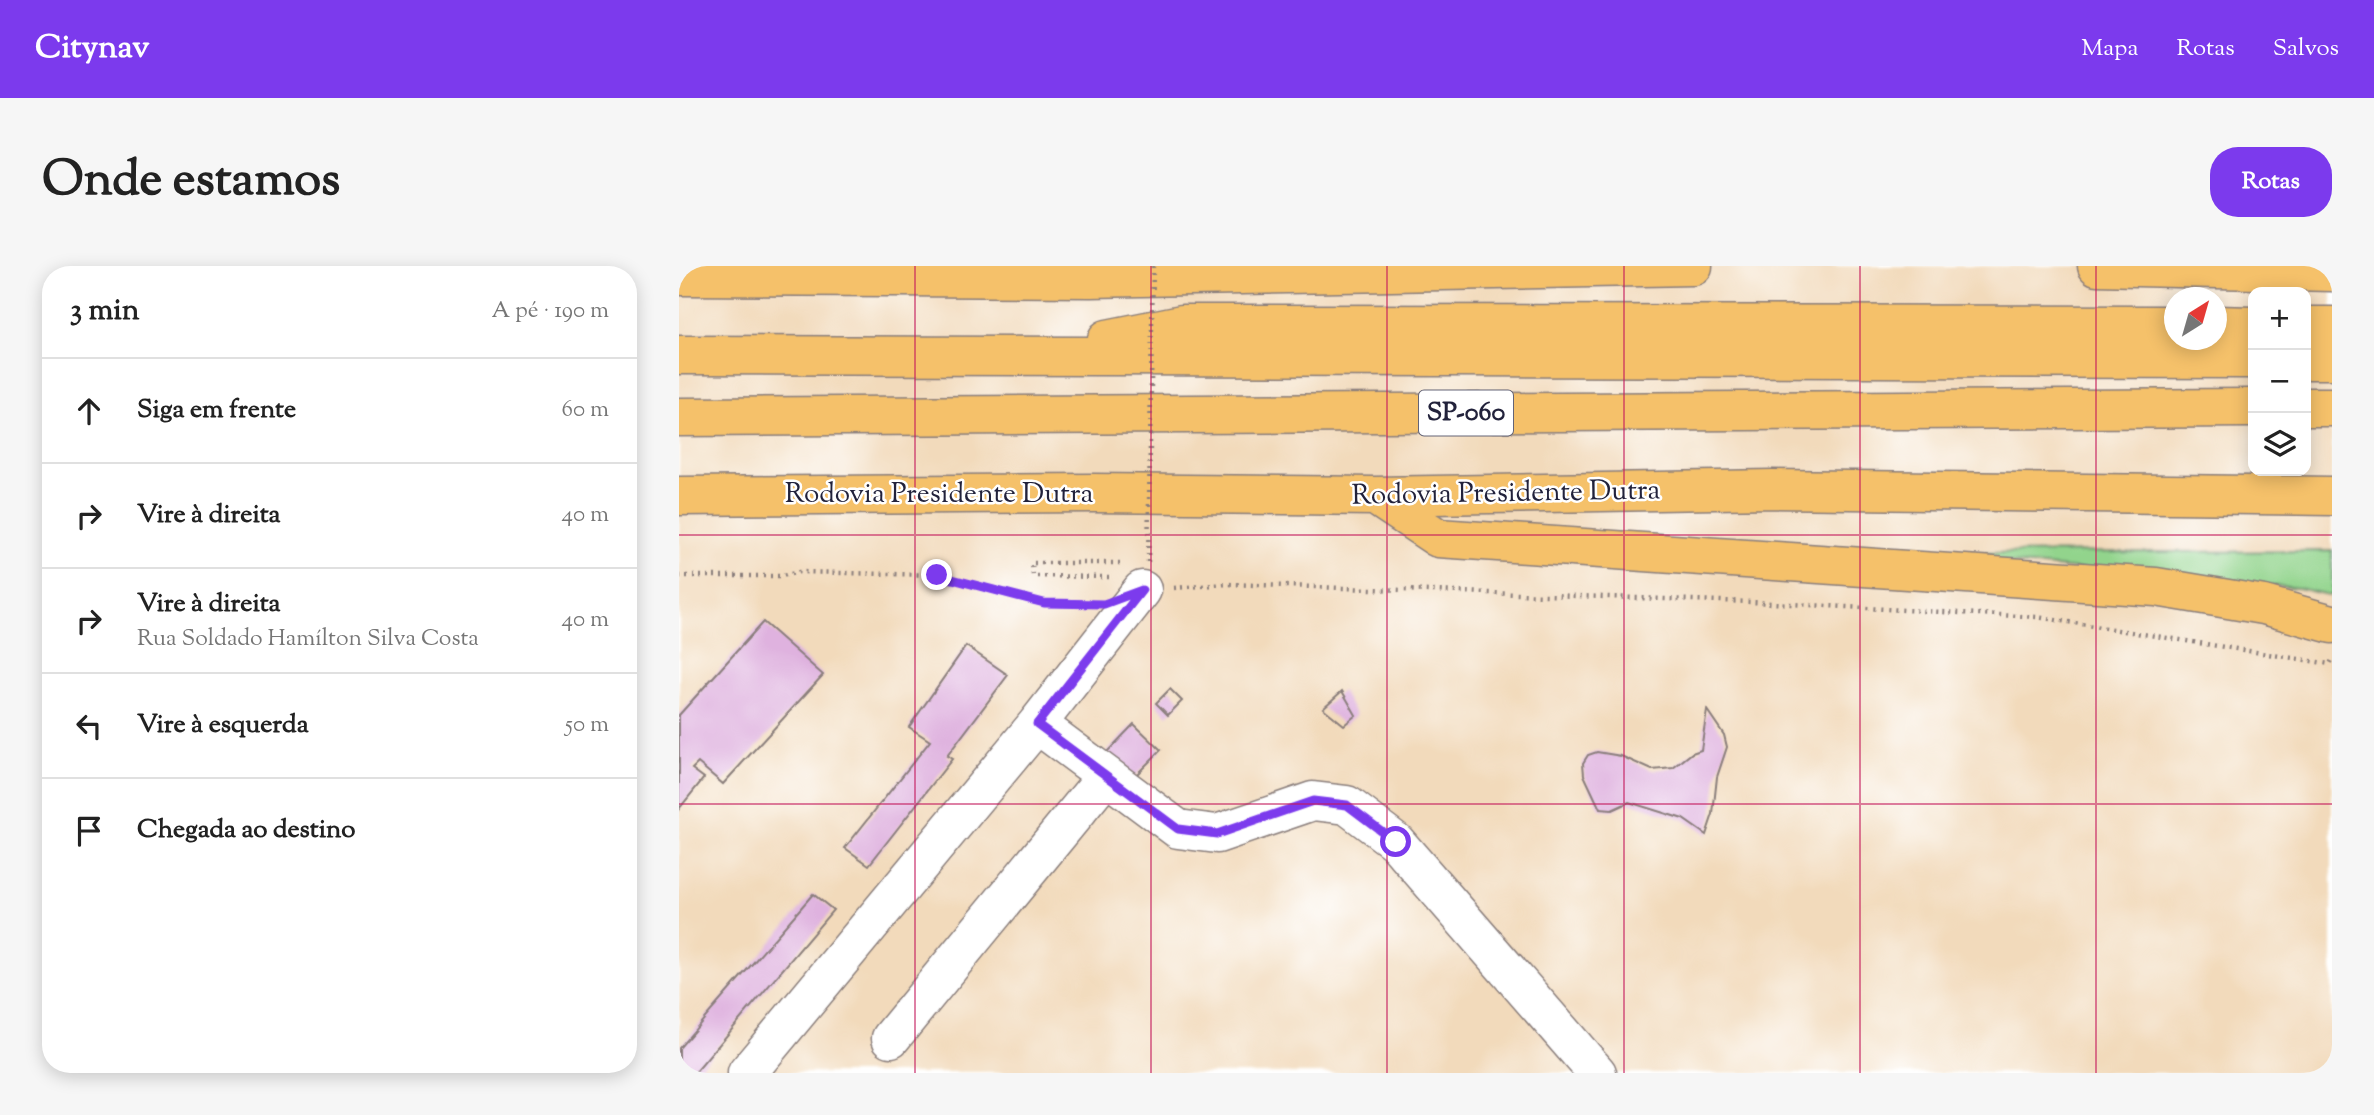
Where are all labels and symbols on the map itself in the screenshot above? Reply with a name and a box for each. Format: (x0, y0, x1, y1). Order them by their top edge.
north arrow (2164, 287, 2227, 350)
road number: SP-060 (1419, 390, 1513, 436)
street label: Rodovia Presidente Dutra (1351, 471, 1661, 517)
street label: Rodovia Presidente Dutra (785, 475, 1093, 515)
route end (921, 559, 952, 590)
route start (1380, 826, 1411, 857)

